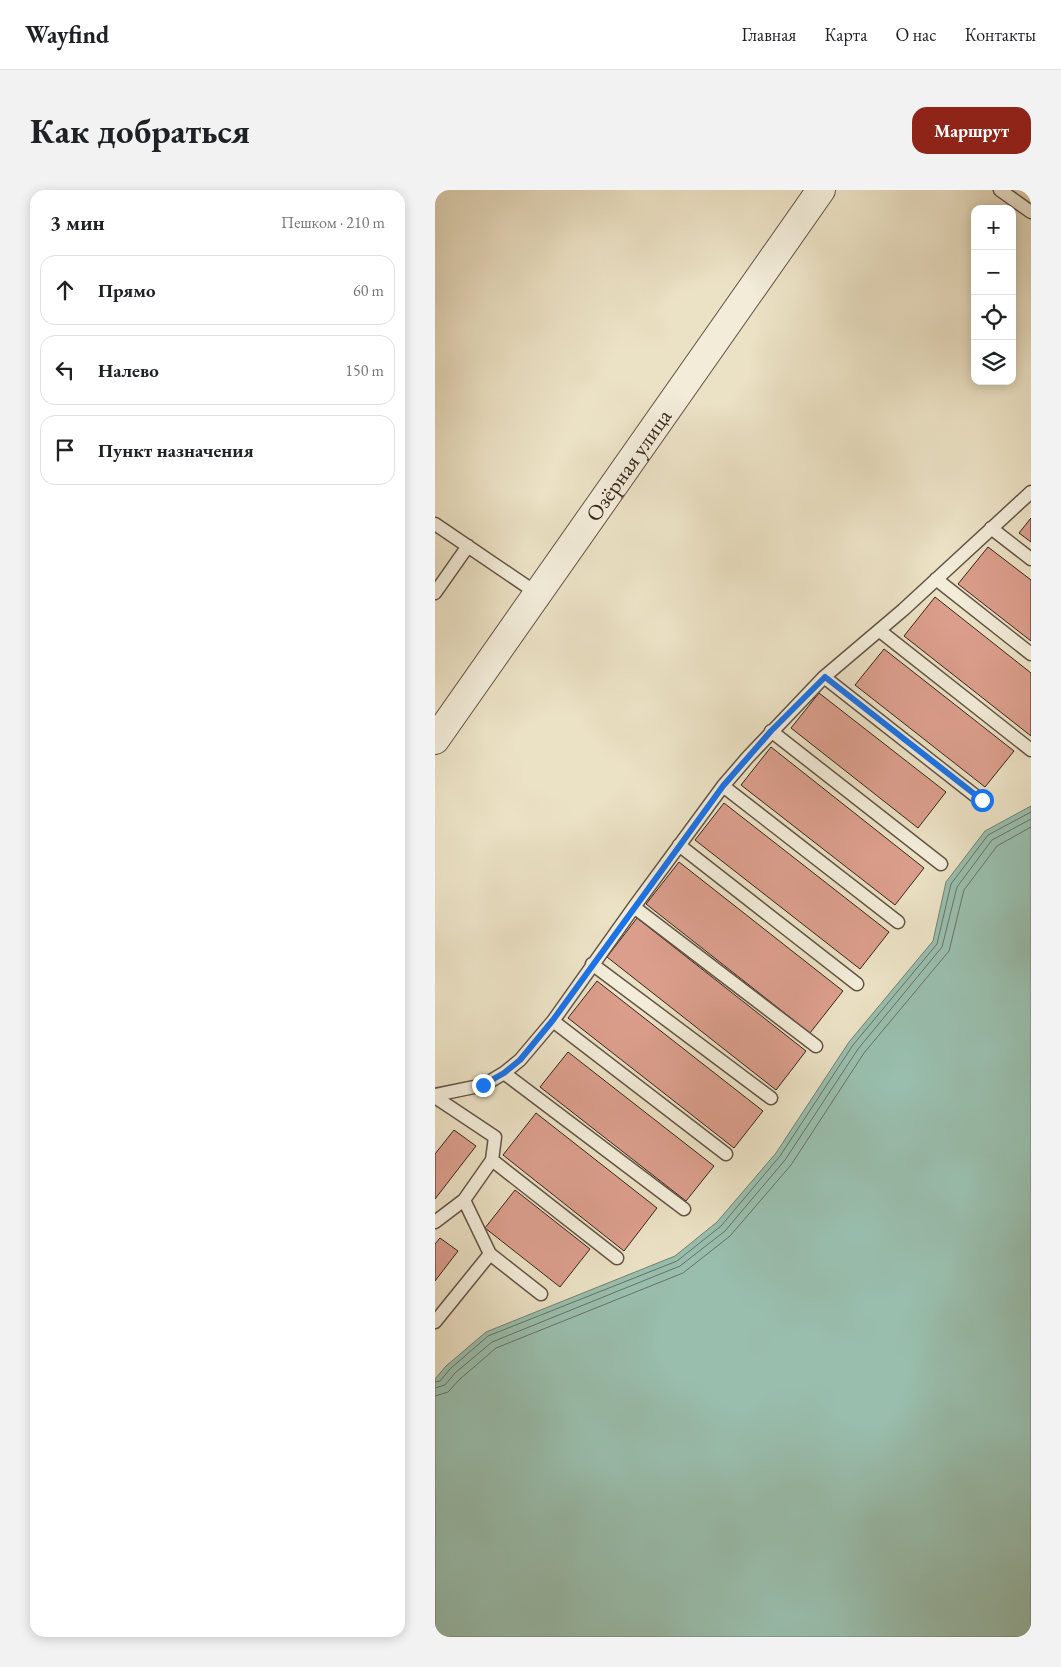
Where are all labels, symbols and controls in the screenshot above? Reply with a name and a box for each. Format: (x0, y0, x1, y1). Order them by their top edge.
text: Wayfind (25, 19, 109, 50)
text: Главная (742, 23, 796, 46)
text: Карта (824, 23, 867, 46)
text: О нас (895, 23, 937, 46)
text: Контакты (965, 23, 1036, 46)
button: Маршрут (912, 107, 1031, 154)
text: Как добраться (30, 108, 250, 153)
map controls (971, 205, 1016, 385)
button: + (971, 205, 1016, 250)
text: 3 мин (50, 209, 105, 236)
text: Пешком · 210 m (281, 212, 385, 233)
button: − (971, 250, 1016, 295)
icon: ahead (51, 276, 79, 304)
text: Прямо (98, 278, 156, 303)
text: 60 m (353, 280, 384, 301)
button: locate (971, 295, 1016, 340)
button: layers (971, 340, 1016, 385)
icon: left (51, 356, 79, 384)
text: Налево (98, 358, 159, 383)
text: 150 m (345, 360, 384, 381)
street label: Озёрная улица (579, 403, 678, 527)
icon: arrive (51, 436, 79, 464)
text: Пункт назначения (98, 438, 254, 463)
route start (971, 789, 994, 812)
route end (472, 1074, 495, 1097)

